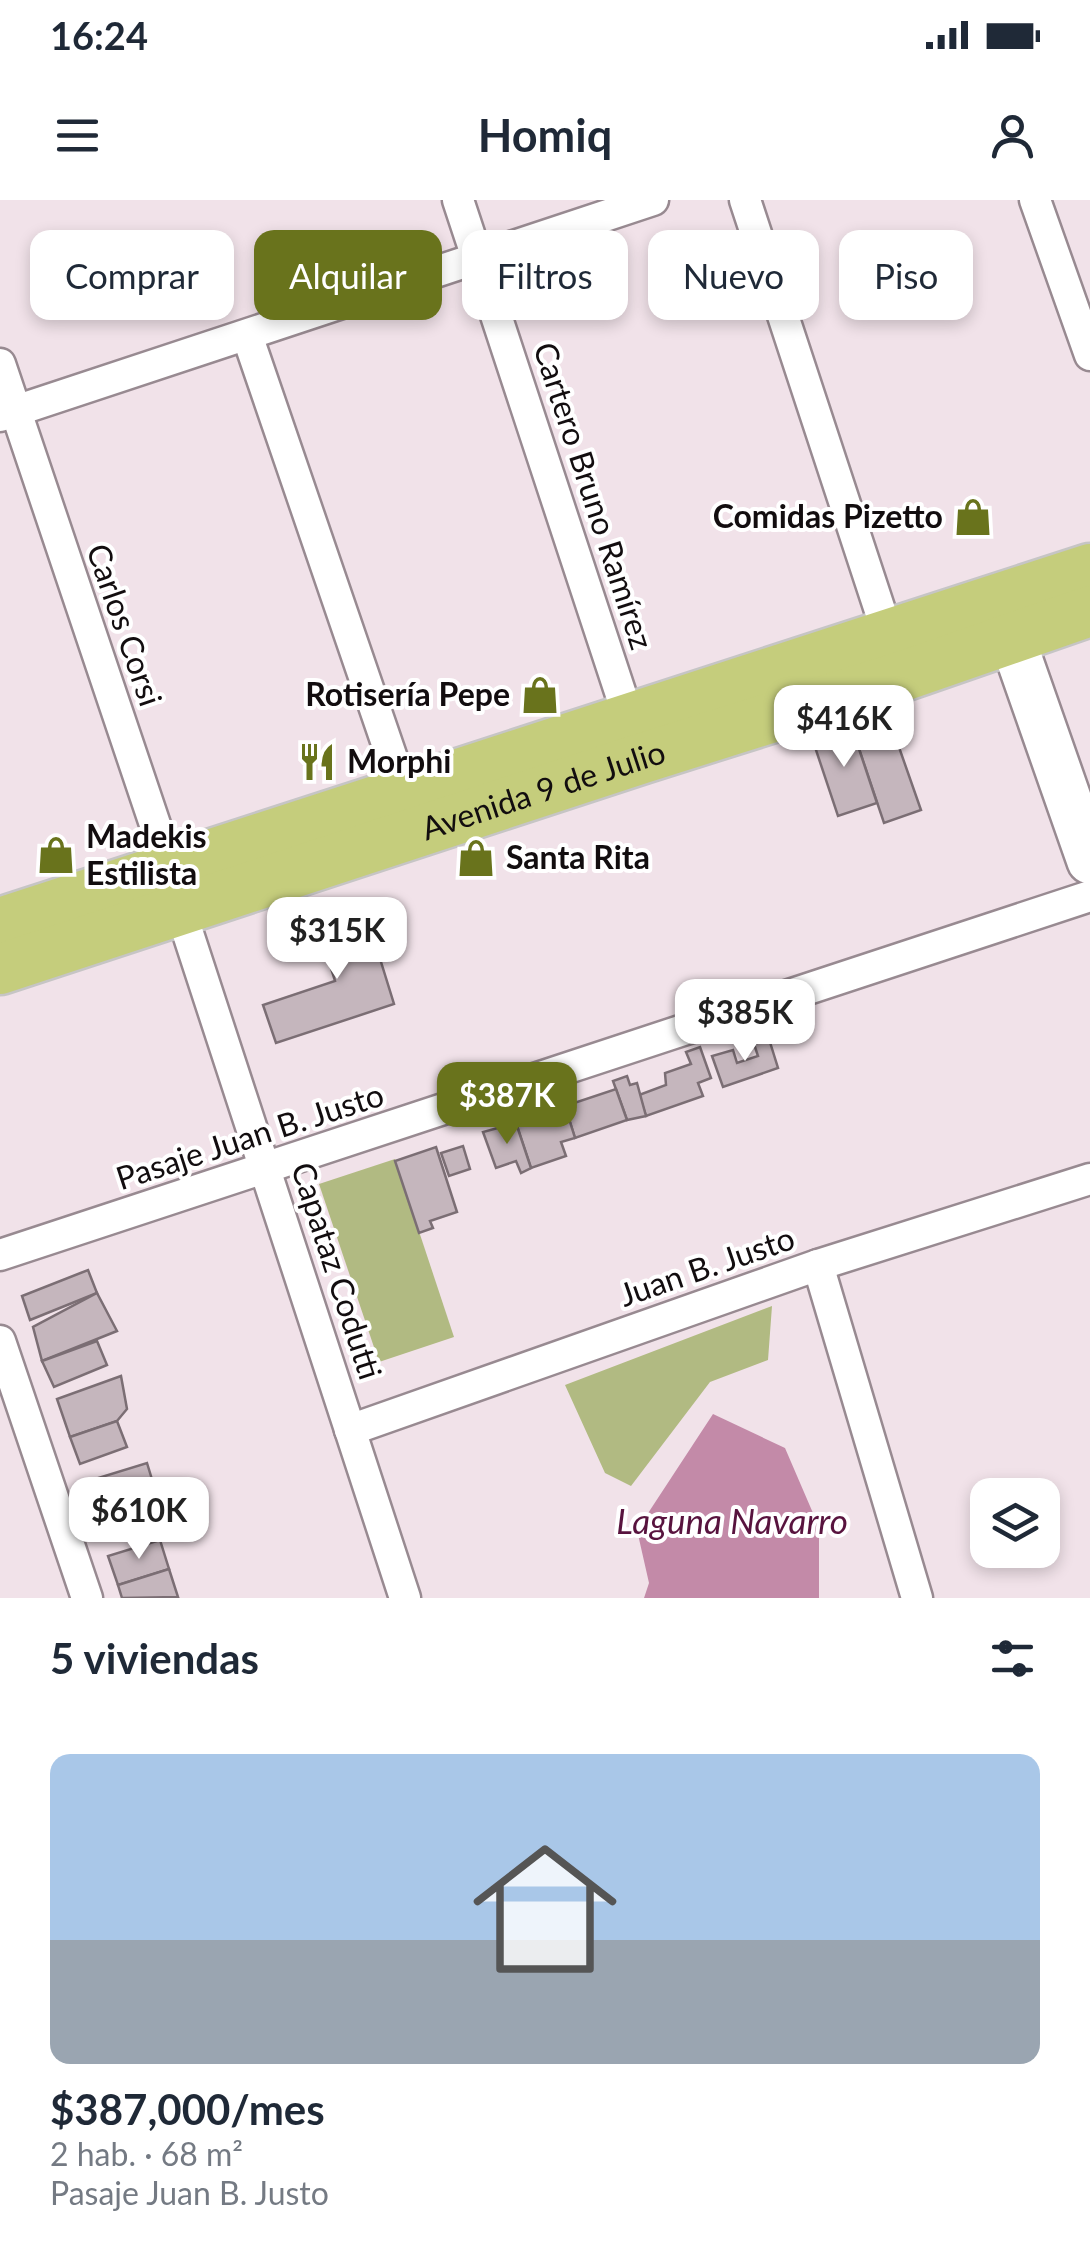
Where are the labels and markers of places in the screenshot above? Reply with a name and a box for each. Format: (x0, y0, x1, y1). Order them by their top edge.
place label: Comidas Pizetto (713, 496, 943, 535)
shop icon: Comidas Pizetto (952, 496, 994, 538)
place label: Rotisería Pepe (305, 674, 510, 713)
shop icon: Rotisería Pepe (519, 674, 561, 716)
pin: $416K (774, 685, 914, 770)
restaurant icon: Morphi (296, 741, 338, 783)
place label: Morphi (347, 741, 451, 780)
place label: Madekis Estilista (86, 816, 207, 892)
shop icon: Madekis Estilista (35, 834, 77, 876)
shop icon: Santa Rita (455, 837, 497, 879)
place label: Santa Rita (506, 837, 650, 876)
pin: $315K (267, 897, 407, 982)
pin: $385K (675, 979, 815, 1064)
pin: $387K (437, 1062, 577, 1147)
pin: $610K (69, 1477, 209, 1562)

